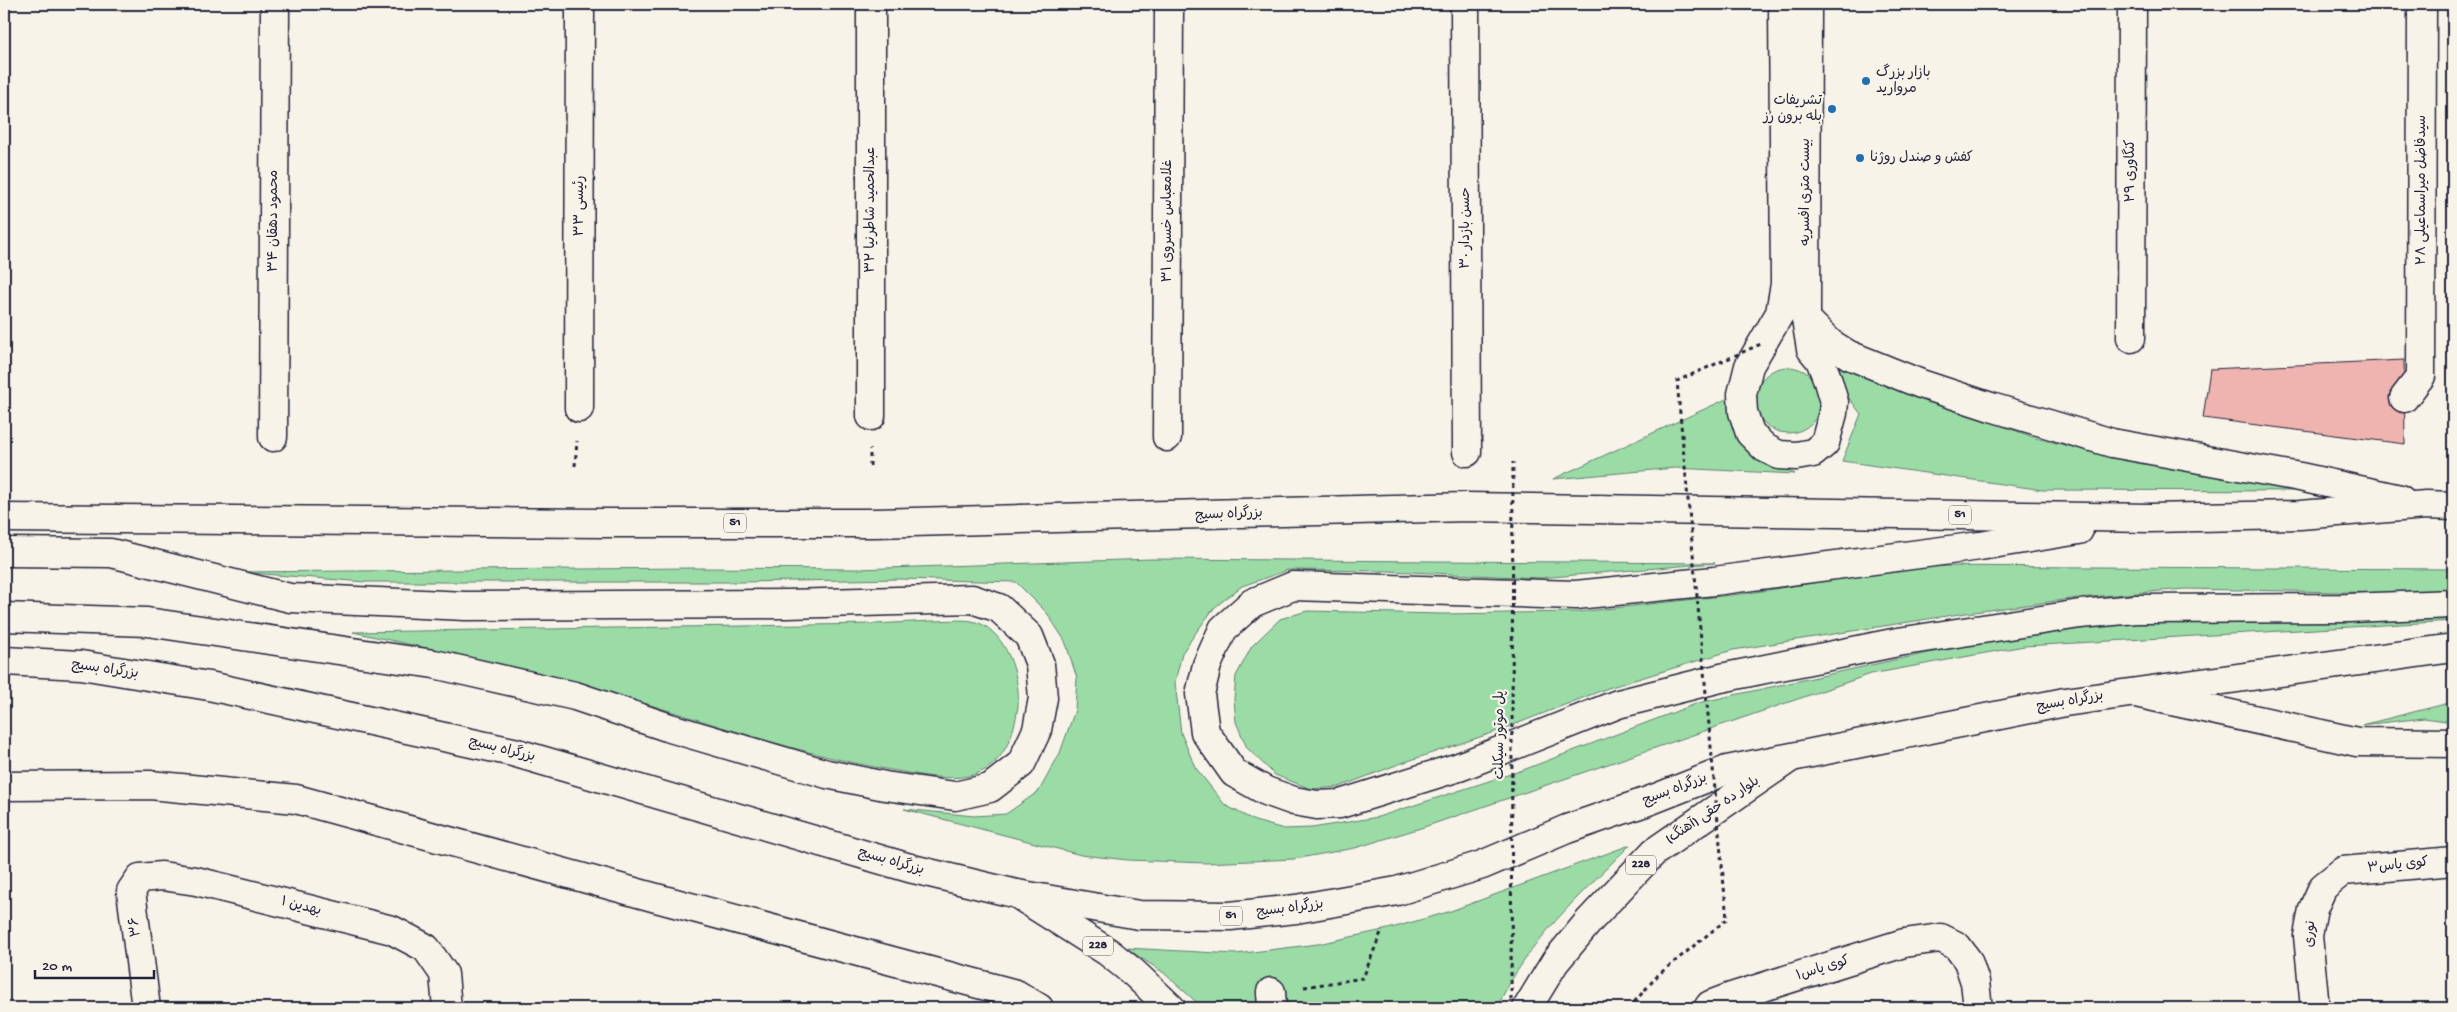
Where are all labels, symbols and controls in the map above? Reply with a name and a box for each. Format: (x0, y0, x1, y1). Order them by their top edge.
place label: بازار بزرگ مروارید (1876, 63, 1931, 98)
marker: بازار بزرگ مروارید (1860, 75, 1872, 87)
place label: تشریفات بله برون رز (1762, 93, 1823, 126)
marker: تشریفات بله برون رز (1826, 103, 1838, 115)
street label: سیدفاضل میراسماعیلی ۲۸ (2413, 115, 2431, 265)
street label: بیست متری افسریه (1798, 138, 1815, 246)
street label: کنگاوری ۲۹ (2121, 139, 2140, 203)
street label: عبدالحمید شاطرنیا ۳۲ (863, 147, 880, 273)
place label: کفش و صندل روژنا (1870, 150, 1973, 167)
marker: کفش و صندل روژنا (1854, 152, 1866, 164)
street label: غلامعباس خسروی ۳۱ (1160, 159, 1177, 283)
street label: محمود دهقان ۳۴ (266, 170, 283, 272)
street label: رئیسی ۳۳ (572, 175, 589, 237)
street label: حسن بازدار ۳۰ (1458, 187, 1475, 269)
street label: بزرگراه بسیج (1195, 503, 1263, 525)
road number: 51 (1949, 506, 1971, 524)
road number: 51 (724, 514, 746, 532)
street label: بزرگراه بسیج (70, 655, 140, 683)
street label: بزرگراه بسیج (2035, 686, 2105, 716)
street label: پل موتور سیکلت (1492, 691, 1509, 779)
street label: بزرگراه بسیج (467, 732, 537, 766)
street label: بزرگراه بسیج (1640, 768, 1710, 810)
street label: بلوار ده حقی (آهنگ) (1662, 772, 1763, 849)
street label: بزرگراه بسیج (856, 843, 926, 879)
street label: کوی یاس۳ (2367, 854, 2429, 878)
road number: 228 (1626, 856, 1656, 874)
street label: بهدین ۱ (279, 894, 323, 920)
street label: بزرگراه بسیج (1255, 894, 1325, 922)
road number: 51 (1220, 906, 1242, 926)
street label: ۳۶ (126, 916, 146, 938)
street label: نوری (2302, 920, 2320, 948)
road number: 228 (1083, 936, 1113, 956)
scale bar (35, 947, 154, 979)
street label: کوی یاس۱ (1794, 953, 1852, 985)
text: 20 m (42, 958, 72, 976)

